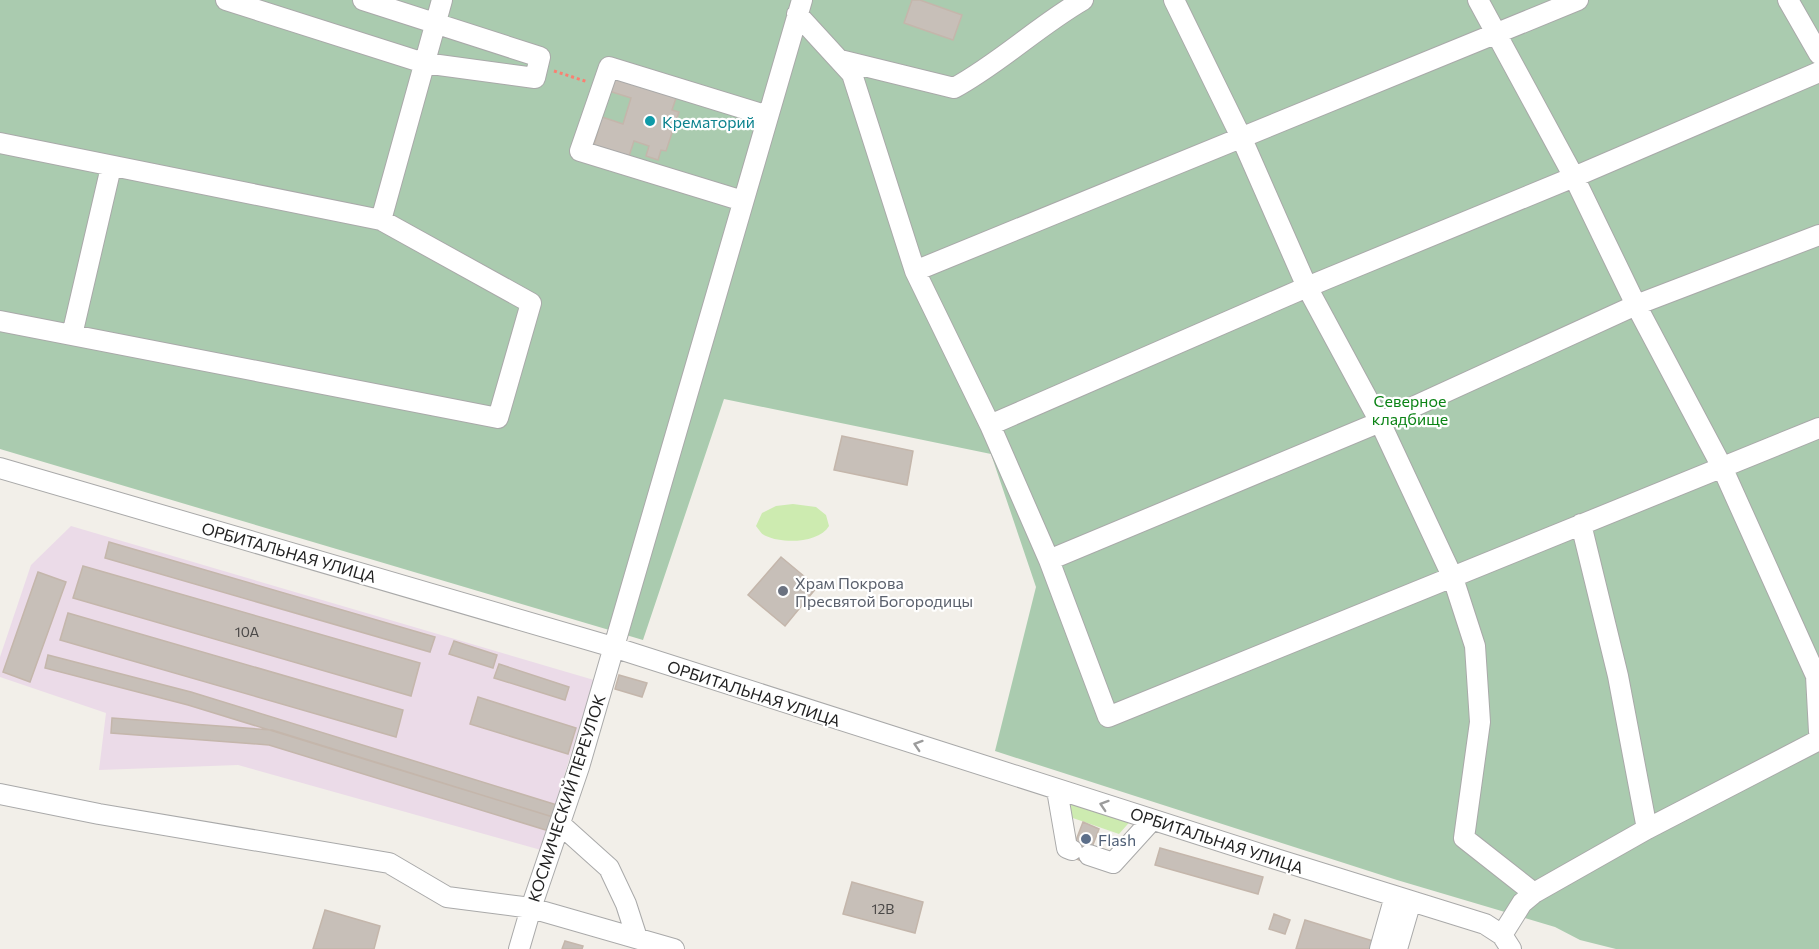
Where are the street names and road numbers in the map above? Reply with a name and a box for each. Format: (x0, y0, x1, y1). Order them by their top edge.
street label: ОРБИТАЛЬНАЯ УЛИЦА (200, 518, 378, 586)
street label: ОРБИТАЛЬНАЯ УЛИЦА (665, 656, 843, 730)
street label: КОСМИЧЕСКИЙ ПЕРЕУЛОК (523, 692, 609, 904)
street label: ОРБИТАЛЬНАЯ УЛИЦА (1128, 803, 1306, 877)

